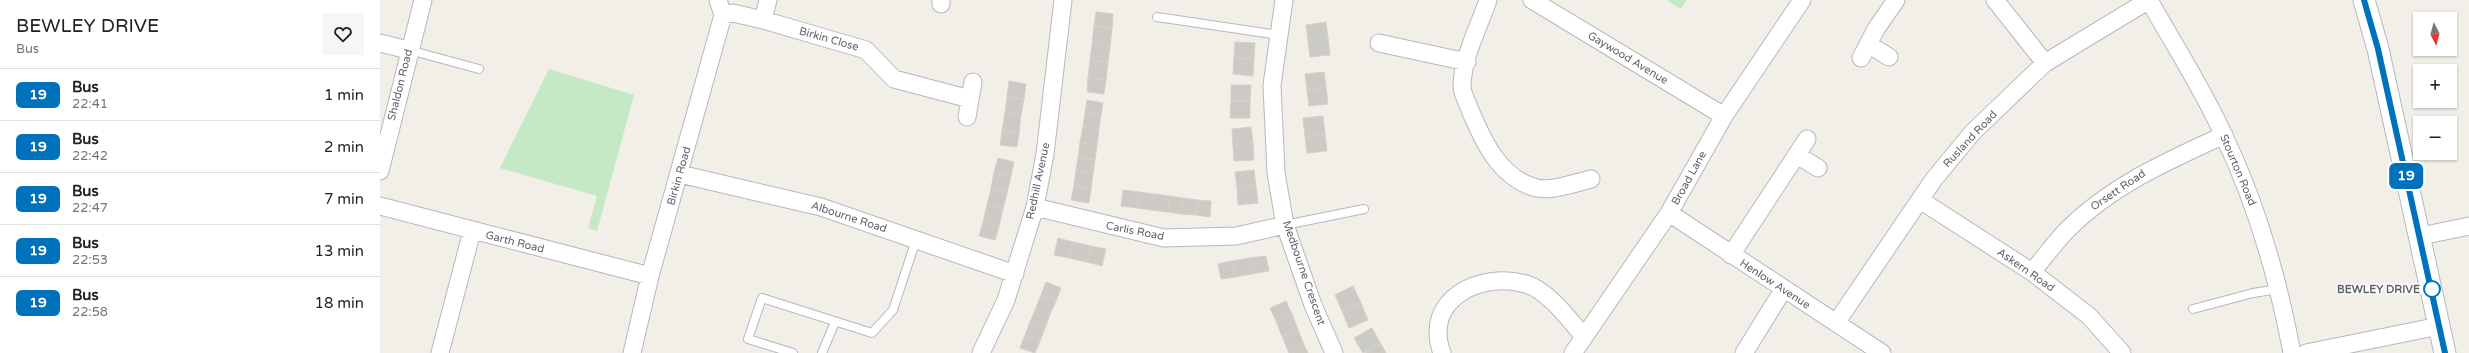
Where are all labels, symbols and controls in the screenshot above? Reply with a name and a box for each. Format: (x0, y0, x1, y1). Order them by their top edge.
north arrow (2413, 12, 2457, 56)
map controls (2413, 12, 2457, 160)
button: heart (322, 13, 364, 55)
text: BEWLEY DRIVE (16, 15, 159, 37)
street label: Birkin Close (798, 24, 860, 54)
street label: Gaywood Avenue (1585, 29, 1671, 87)
text: Bus (16, 41, 39, 57)
street label: Shaldon Road (385, 48, 415, 122)
button: + (2413, 64, 2457, 108)
text: Bus (72, 78, 99, 96)
text: 19 (29, 86, 47, 103)
text: 1 min (324, 86, 364, 104)
text: 22:41 (72, 96, 108, 112)
street label: Rusland Road (1940, 108, 2000, 170)
button: − (2413, 116, 2457, 160)
text: Bus (72, 130, 99, 148)
street label: Stourton Road (2217, 132, 2259, 208)
text: 19 (29, 138, 47, 155)
text: 2 min (324, 138, 364, 156)
street label: Redhill Avenue (1024, 141, 1052, 221)
street label: Birkin Road (664, 145, 694, 207)
text: 22:42 (72, 148, 108, 164)
street label: Broad Lane (1669, 149, 1709, 207)
line badge: 19 (2388, 163, 2424, 189)
street label: Orsett Road (2088, 167, 2148, 213)
text: 19 (2397, 167, 2415, 184)
text: Bus (72, 182, 99, 200)
text: 19 (29, 190, 47, 207)
text: 7 min (324, 190, 364, 208)
street label: Albourne Road (809, 199, 889, 235)
text: 22:47 (72, 200, 108, 216)
street label: Carlis Road (1105, 219, 1165, 243)
street label: Medbourne Crescent (1280, 219, 1328, 327)
street label: Garth Road (484, 228, 546, 256)
text: Bus (72, 234, 99, 252)
text: 19 (29, 242, 47, 259)
text: 13 min (315, 242, 364, 260)
street label: Askern Road (1995, 245, 2057, 295)
text: 22:53 (72, 252, 108, 268)
street label: Henlow Avenue (1737, 256, 1813, 312)
marker: BEWLEY DRIVE (2423, 280, 2441, 298)
place label: BEWLEY DRIVE (2337, 283, 2420, 296)
text: Bus (72, 286, 99, 304)
text: 19 (29, 294, 47, 311)
text: 18 min (315, 294, 364, 312)
text: 22:58 (72, 304, 108, 320)

